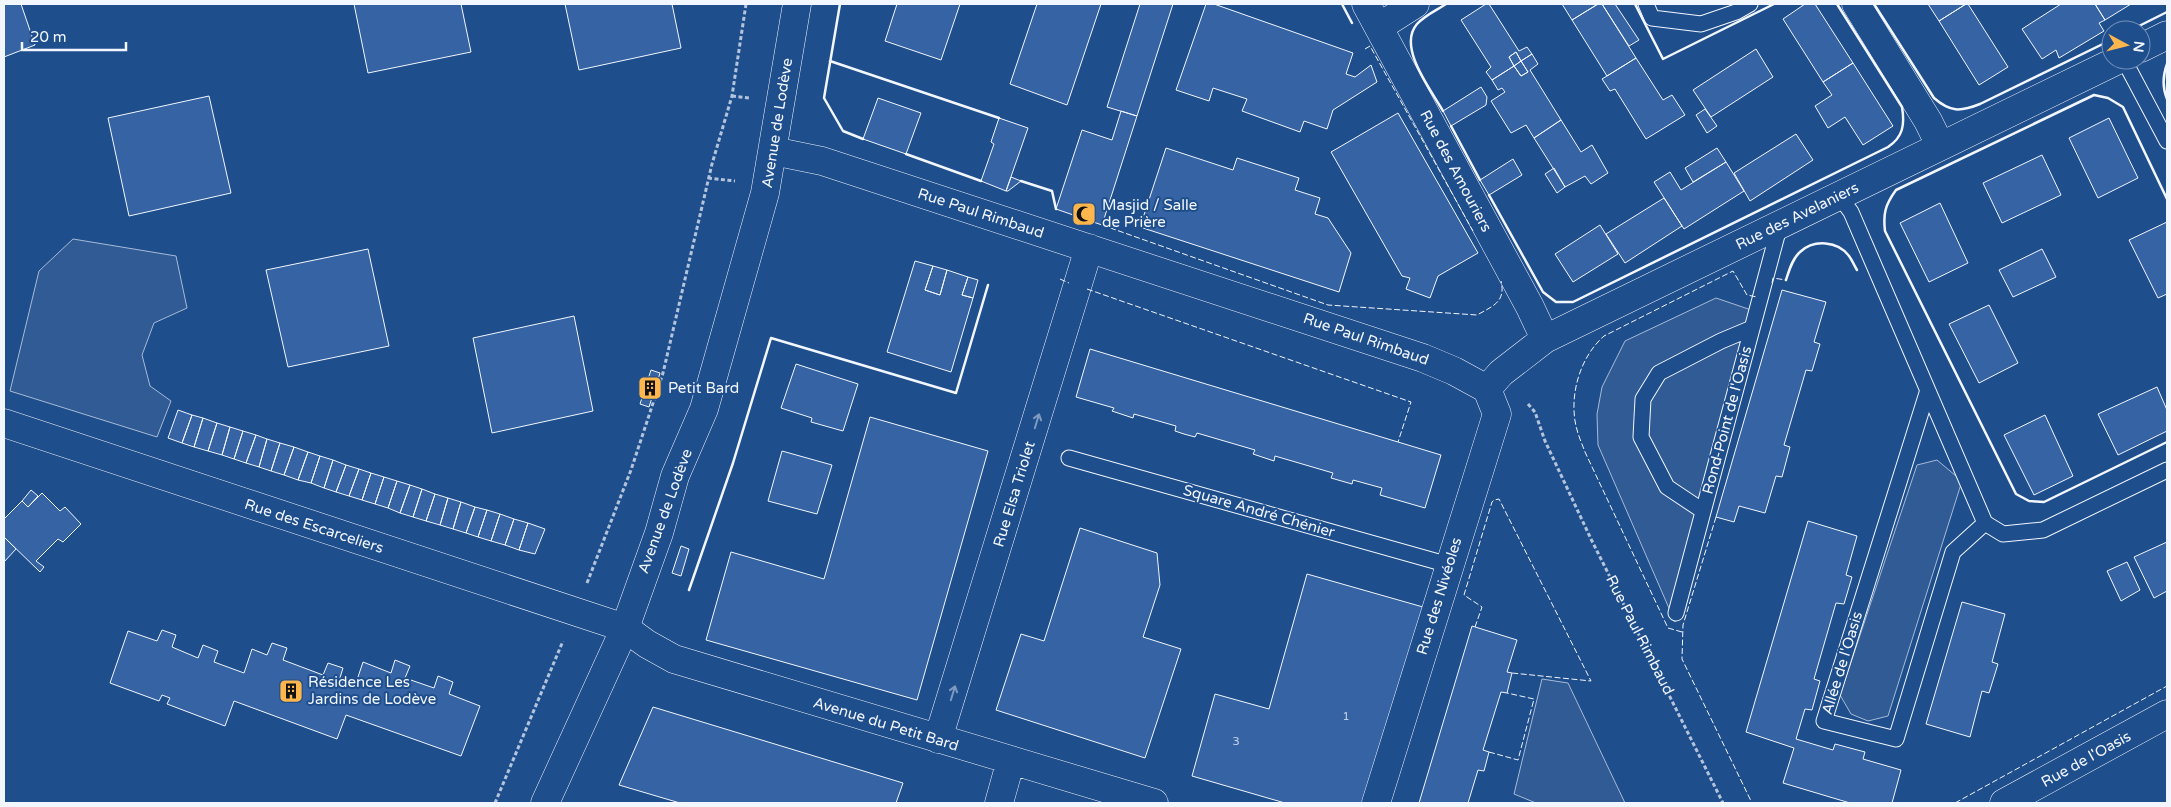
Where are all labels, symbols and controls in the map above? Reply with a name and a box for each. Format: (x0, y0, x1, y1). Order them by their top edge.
scale bar (22, 20, 126, 52)
north arrow (2101, 20, 2151, 70)
text: 20 m (30, 28, 67, 46)
text: N (2129, 40, 2148, 53)
street label: Avenue de Lodève (758, 57, 796, 189)
street label: Rue des Amouriers (1416, 107, 1496, 235)
street label: Rue des Avelaniers (1733, 178, 1861, 254)
street label: Rue Paul Rimbaud (916, 184, 1046, 242)
place label: Masjid / Salle de Prière (1102, 196, 1197, 231)
mosque icon: Masjid / Salle de Prière (1071, 201, 1097, 227)
street label: Rue Paul Rimbaud (1301, 309, 1431, 369)
street label: Rond-Point de l'Oasis (1699, 344, 1755, 496)
building icon: Petit Bard (637, 375, 663, 401)
place label: Petit Bard (668, 379, 739, 397)
one-way arrow (1032, 413, 1042, 429)
street label: Rue Elsa Triolet (989, 439, 1039, 549)
street label: Avenue de Lodève (634, 446, 696, 576)
street label: Square André Chénier (1181, 481, 1337, 541)
street label: Rue des Escarceliers (242, 495, 386, 557)
street label: Rue des Nivéoles (1413, 535, 1465, 657)
street label: Rue Paul Rimbaud (1602, 572, 1678, 698)
street label: Allée de l'Oasis (1818, 609, 1866, 717)
place label: Résidence Les Jardins de Lodève (308, 673, 436, 708)
building icon: Résidence Les Jardins de Lodève (278, 678, 304, 704)
one-way arrow (948, 685, 958, 701)
street label: Avenue du Petit Bard (811, 693, 961, 755)
house number: 1 (1342, 709, 1350, 723)
street label: Rue de l'Oasis (2038, 727, 2134, 791)
house number: 3 (1232, 734, 1240, 748)

